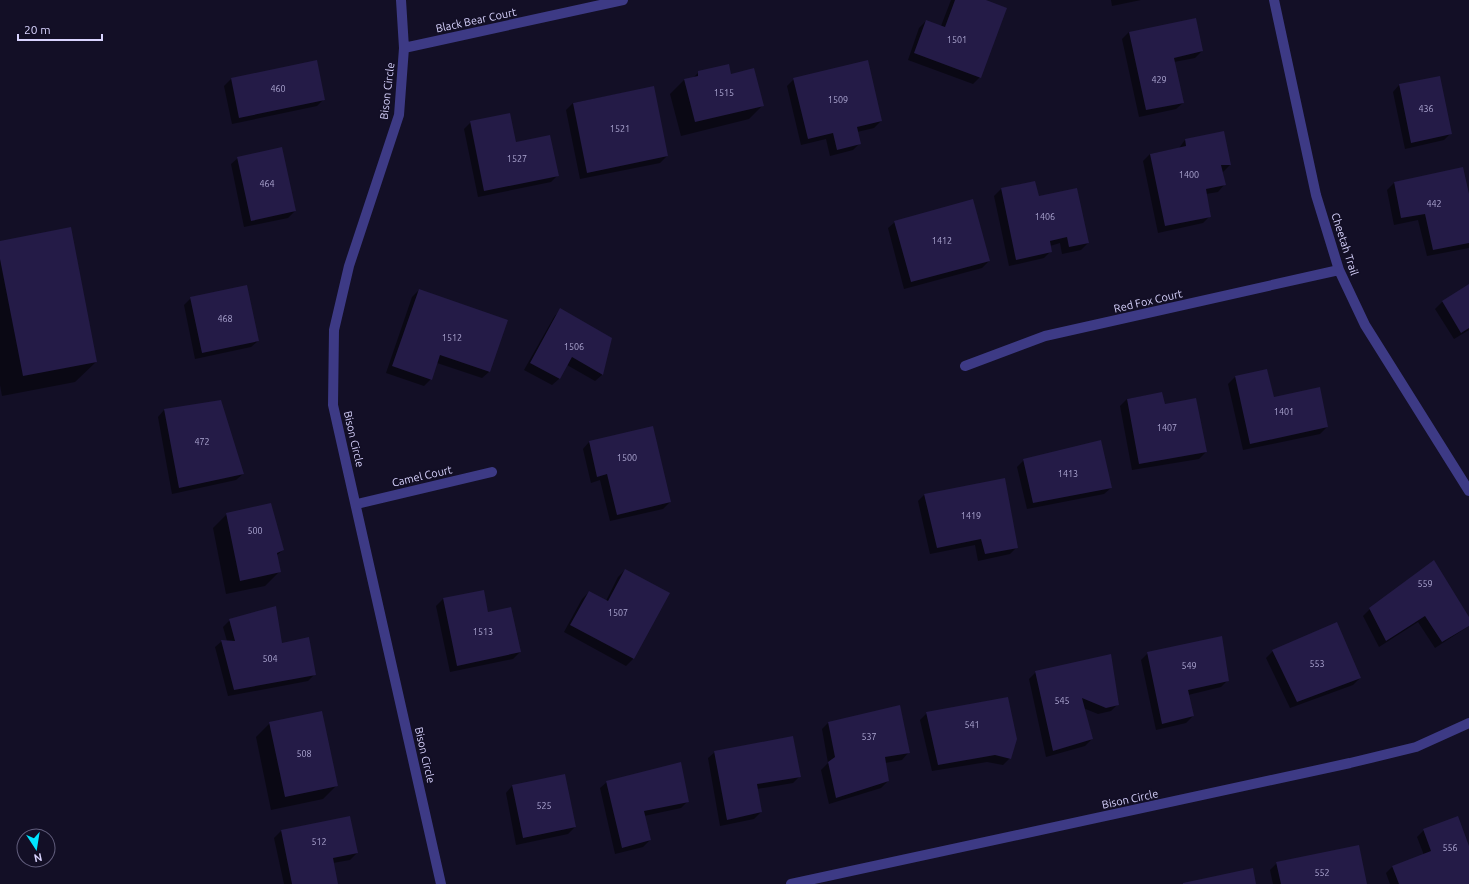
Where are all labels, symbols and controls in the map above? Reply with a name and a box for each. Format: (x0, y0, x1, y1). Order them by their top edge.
street label: Black Bear Court (435, 5, 518, 34)
scale bar (18, 16, 102, 42)
text: 20 m (24, 23, 51, 36)
house number: 1501 (947, 35, 967, 45)
street label: Bison Circle (378, 62, 396, 120)
house number: 429 (1151, 75, 1167, 85)
house number: 460 (270, 84, 286, 94)
house number: 1515 (714, 88, 734, 98)
house number: 1509 (828, 95, 848, 105)
house number: 436 (1418, 104, 1434, 114)
house number: 1521 (610, 124, 630, 134)
house number: 1527 (507, 154, 527, 164)
house number: 1400 (1179, 170, 1199, 180)
house number: 464 (259, 179, 275, 189)
house number: 442 (1426, 199, 1442, 209)
street label: Cheetah Trail (1329, 211, 1361, 277)
house number: 1406 (1035, 212, 1055, 222)
house number: 1412 (932, 236, 952, 246)
street label: Red Fox Court (1113, 287, 1184, 315)
house number: 468 (217, 314, 233, 324)
house number: 1512 (442, 333, 462, 343)
house number: 1506 (564, 342, 584, 352)
house number: 1401 (1274, 407, 1294, 417)
street label: Bison Circle (342, 410, 366, 468)
house number: 1407 (1157, 423, 1177, 433)
house number: 472 (194, 437, 210, 447)
house number: 1500 (617, 453, 637, 463)
street label: Camel Court (391, 463, 454, 489)
house number: 1413 (1058, 469, 1078, 479)
house number: 1419 (961, 511, 981, 521)
house number: 500 (247, 526, 263, 536)
house number: 559 (1417, 579, 1433, 589)
house number: 1507 (608, 608, 628, 618)
house number: 1513 (473, 627, 493, 637)
house number: 504 (262, 654, 278, 664)
house number: 553 (1309, 659, 1325, 669)
house number: 549 (1181, 661, 1197, 671)
house number: 545 (1054, 696, 1070, 706)
house number: 541 (964, 720, 980, 730)
street label: Bison Circle (413, 726, 437, 784)
house number: 537 (861, 732, 877, 742)
house number: 508 (296, 749, 312, 759)
street label: Bison Circle (1101, 787, 1159, 811)
house number: 525 (536, 801, 552, 811)
north arrow (16, 828, 56, 868)
house number: 512 (311, 837, 327, 847)
house number: 556 (1442, 843, 1458, 853)
text: N (33, 851, 43, 865)
house number: 552 (1314, 868, 1330, 878)

